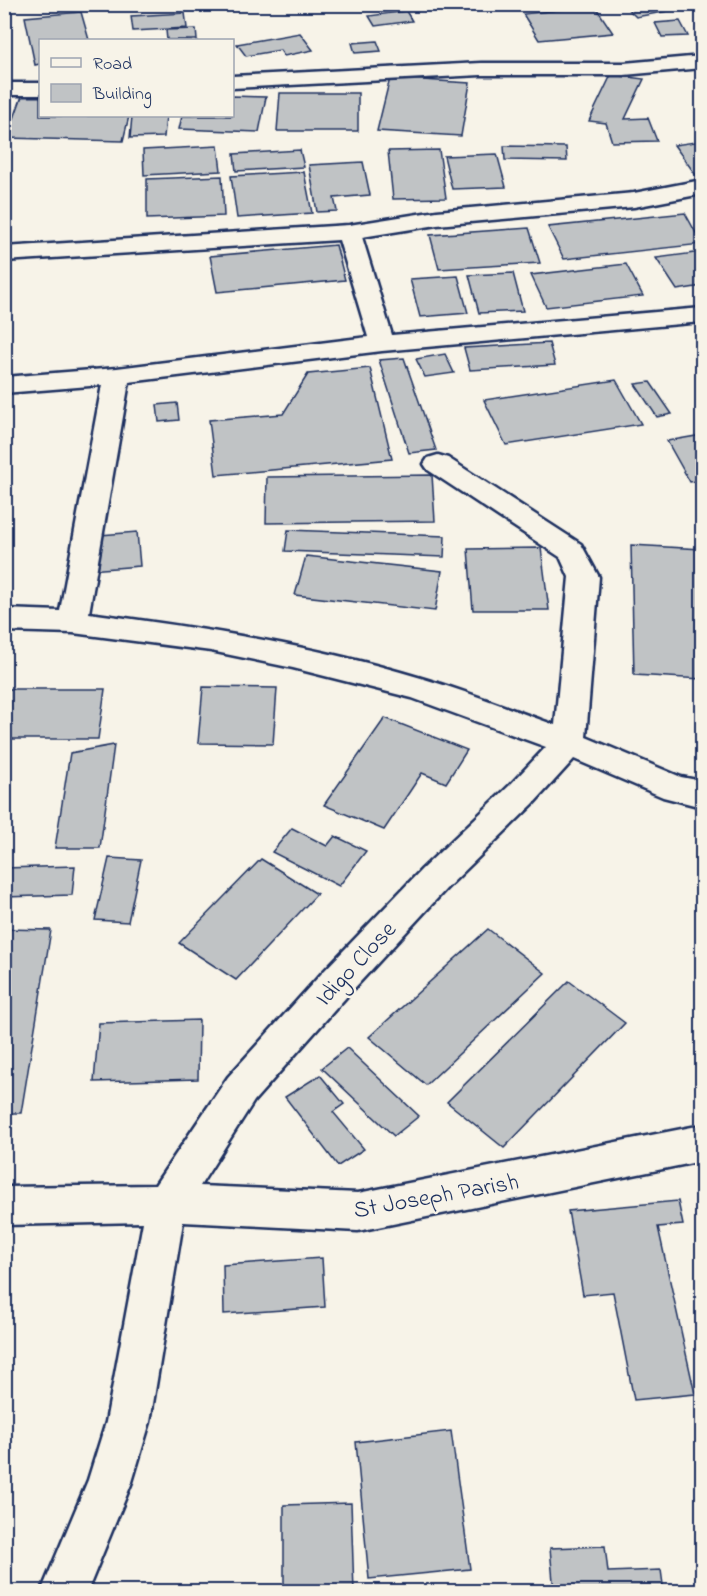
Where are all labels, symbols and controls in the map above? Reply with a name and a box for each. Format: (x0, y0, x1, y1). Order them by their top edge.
legend (39, 39, 234, 117)
text: Road (93, 52, 132, 78)
text: Building (92, 82, 152, 109)
street label: Idigo Close (308, 914, 406, 1015)
street label: St Joseph Parish (351, 1166, 522, 1229)

